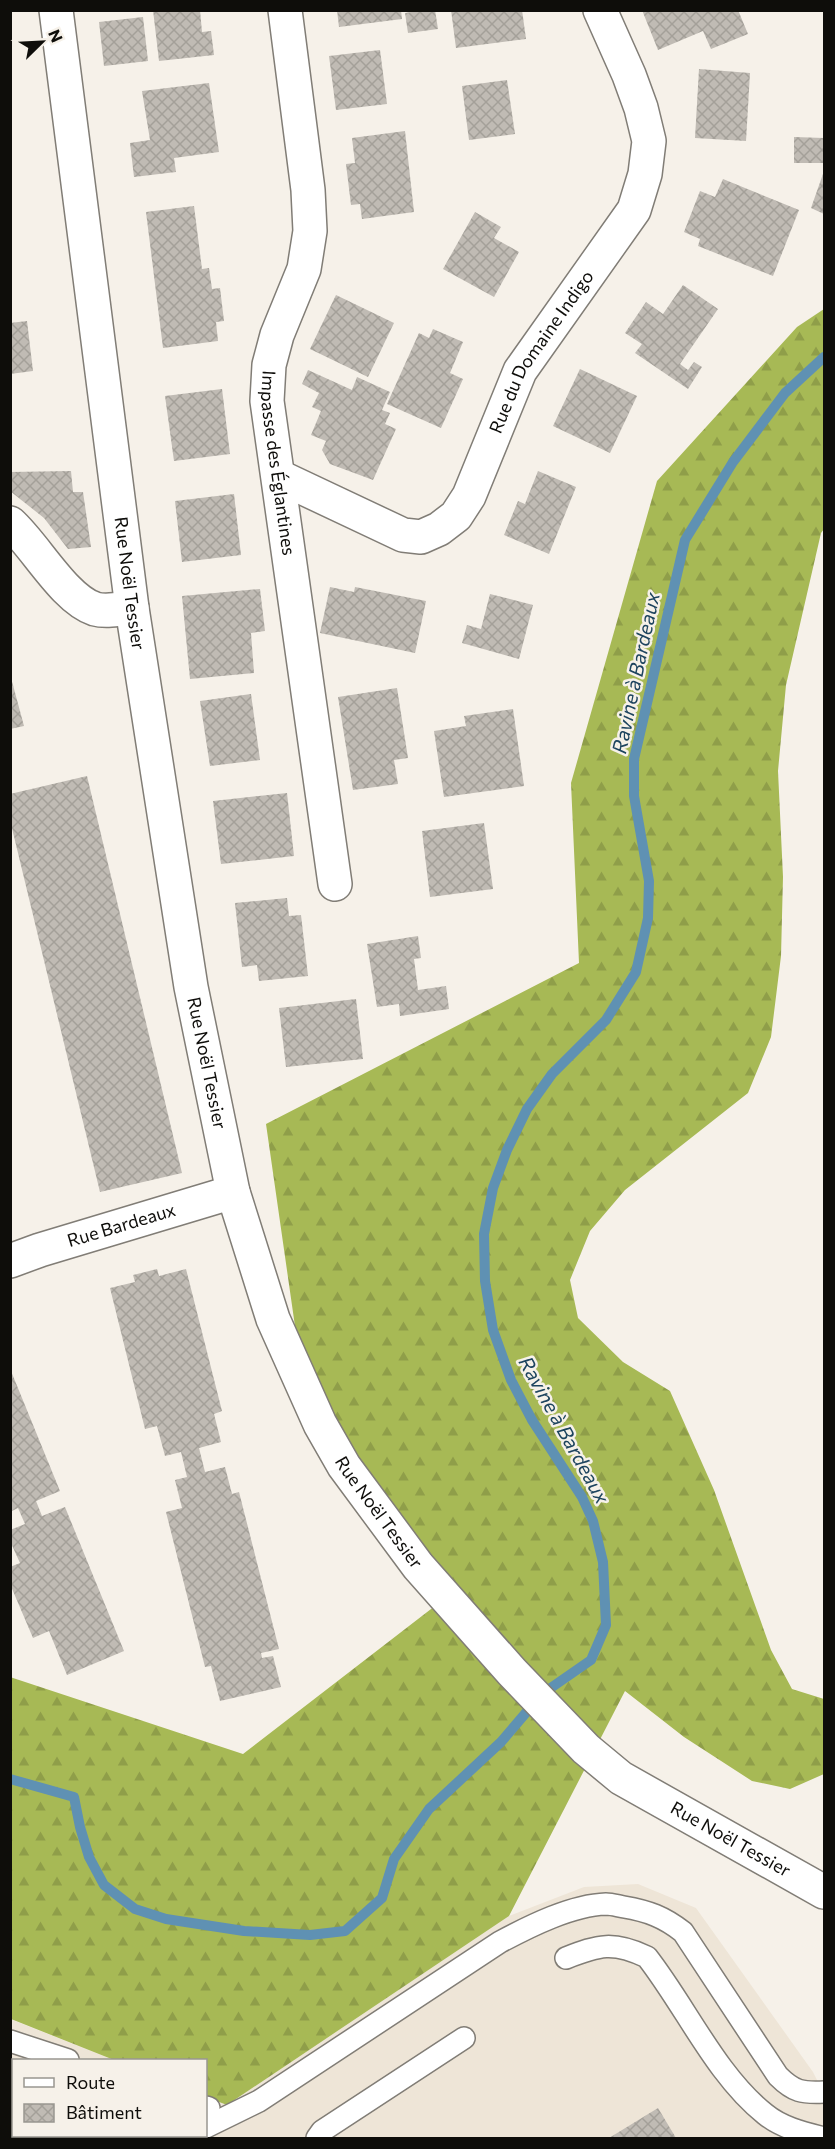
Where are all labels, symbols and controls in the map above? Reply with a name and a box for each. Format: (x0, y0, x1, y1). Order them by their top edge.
north arrow (12, 12, 72, 72)
text: N (45, 26, 67, 45)
street label: Rue du Domaine Indigo (484, 266, 598, 436)
street label: Impasse des Églantines (257, 370, 301, 557)
street label: Rue Noël Tessier (110, 515, 150, 651)
water label: Ravine à Bardeaux (606, 590, 664, 756)
street label: Rue Noël Tessier (183, 995, 232, 1131)
street label: Rue Bardeaux (64, 1198, 178, 1251)
water label: Ravine à Bardeaux (515, 1352, 615, 1507)
street label: Rue Noël Tessier (331, 1452, 428, 1572)
street label: Rue Noël Tessier (667, 1796, 795, 1881)
legend (12, 2059, 207, 2137)
text: Route (66, 2071, 115, 2093)
text: Bâtiment (66, 2101, 142, 2123)

